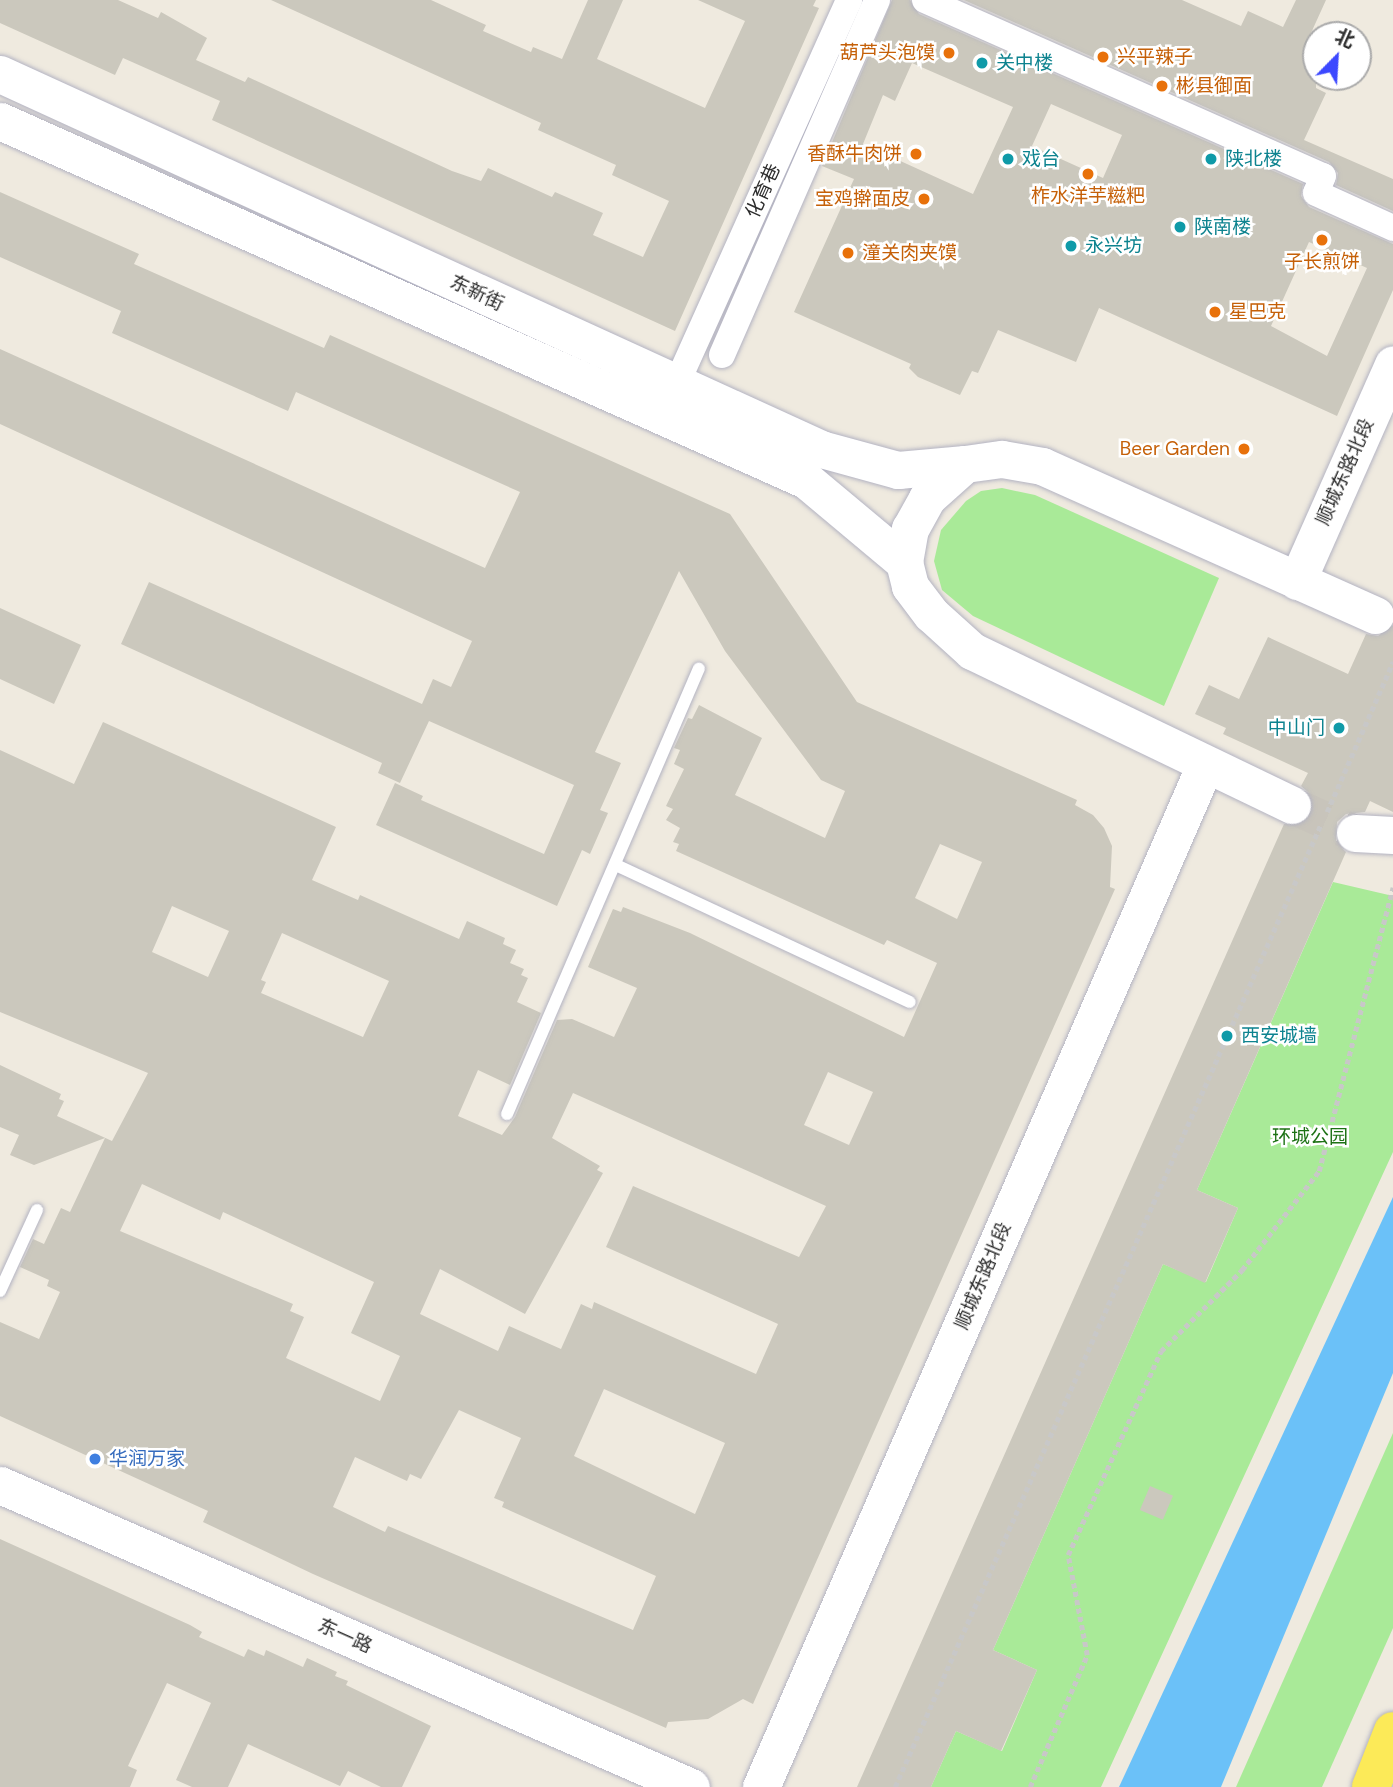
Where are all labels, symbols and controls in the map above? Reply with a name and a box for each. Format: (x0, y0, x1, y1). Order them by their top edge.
north arrow (1302, 21, 1372, 91)
text: 北 (1331, 23, 1359, 53)
place label: 葫芦头泡馍 (840, 42, 935, 64)
marker: 葫芦头泡馍 (941, 45, 957, 61)
place label: 兴平辣子 (1117, 46, 1193, 68)
marker: 兴平辣子 (1095, 49, 1111, 65)
place label: 关中楼 (996, 52, 1053, 74)
marker: 关中楼 (974, 55, 990, 71)
place label: 彬县御面 (1176, 75, 1252, 97)
marker: 彬县御面 (1154, 78, 1170, 94)
place label: 香酥牛肉饼 (807, 143, 902, 165)
marker: 香酥牛肉饼 (908, 146, 924, 162)
place label: 戏台 (1022, 148, 1060, 170)
place label: 陕北楼 (1225, 148, 1282, 170)
marker: 戏台 (1000, 151, 1016, 167)
marker: 陕北楼 (1203, 151, 1219, 167)
street label: 化育巷 (741, 160, 785, 222)
marker: 柞水洋芋糍粑 (1080, 166, 1096, 182)
place label: 柞水洋芋糍粑 (1031, 185, 1145, 207)
place label: 宝鸡擀面皮 (815, 188, 910, 210)
marker: 宝鸡擀面皮 (916, 191, 932, 207)
place label: 陕南楼 (1194, 216, 1251, 238)
marker: 陕南楼 (1172, 219, 1188, 235)
marker: 子长煎饼 (1314, 232, 1330, 248)
place label: 永兴坊 (1085, 235, 1142, 257)
marker: 永兴坊 (1063, 238, 1079, 254)
place label: 潼关肉夹馍 (862, 242, 957, 264)
marker: 潼关肉夹馍 (840, 245, 856, 261)
place label: 子长煎饼 (1284, 251, 1360, 273)
street label: 东新街 (446, 271, 508, 315)
place label: 星巴克 (1229, 301, 1286, 323)
marker: 星巴克 (1207, 304, 1223, 320)
street label: 顺城东路北段 (1311, 415, 1379, 529)
place label: Beer Garden (1120, 438, 1230, 460)
marker: Beer Garden (1236, 441, 1252, 457)
place label: 中山门 (1268, 717, 1325, 739)
marker: 中山门 (1331, 720, 1347, 736)
place label: 西安城墙 (1241, 1025, 1317, 1047)
marker: 西安城墙 (1219, 1028, 1235, 1044)
park label: 环城公园 (1272, 1126, 1348, 1148)
street label: 顺城东路北段 (950, 1219, 1016, 1333)
place label: 华润万家 (109, 1448, 185, 1470)
marker: 华润万家 (87, 1451, 103, 1467)
street label: 东一路 (314, 1614, 376, 1658)

